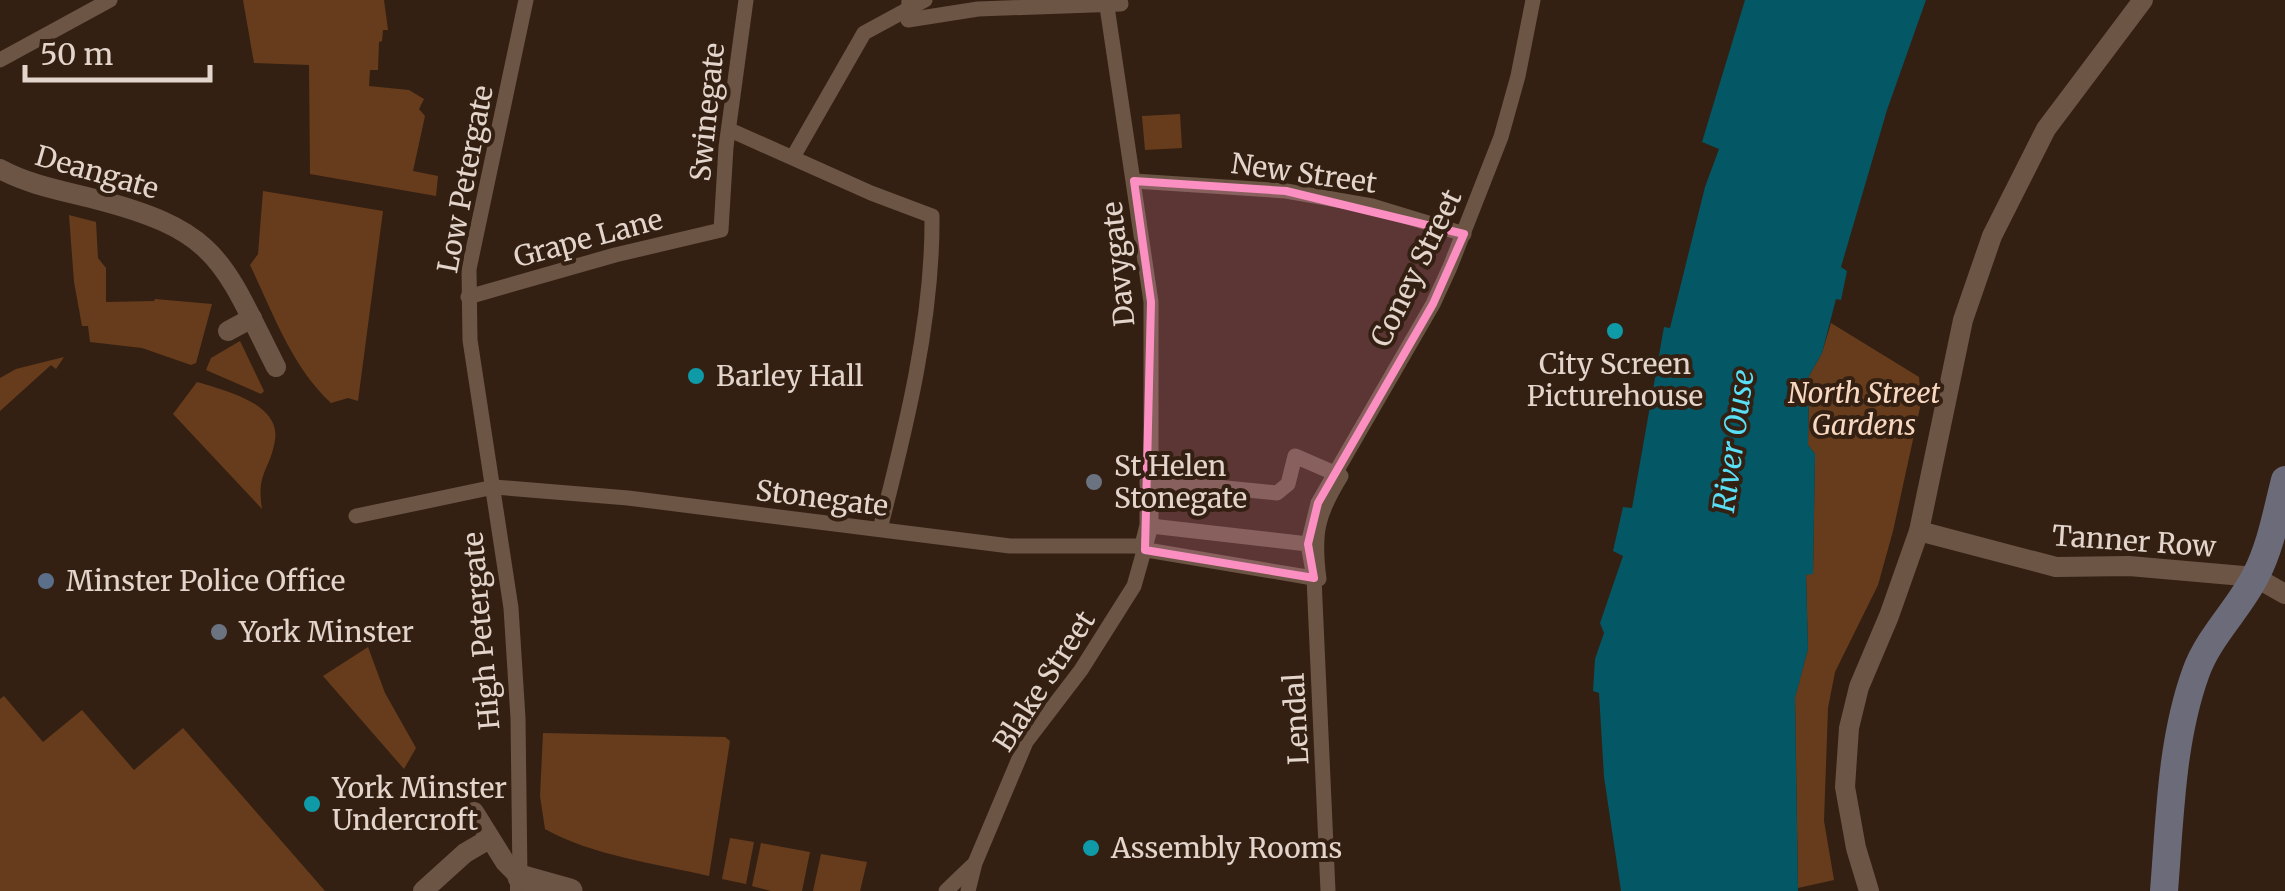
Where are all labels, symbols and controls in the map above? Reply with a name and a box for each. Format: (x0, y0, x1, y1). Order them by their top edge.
scale bar (25, 20, 210, 82)
text: 50 m (40, 35, 113, 73)
street label: Swinegate (682, 41, 732, 183)
street label: Low Petergate (429, 82, 501, 276)
street label: Deangate (31, 137, 163, 207)
street label: New Street (1229, 145, 1379, 201)
street label: Coney Street (1362, 183, 1470, 353)
street label: Davygate (1094, 200, 1142, 328)
street label: Grape Lane (510, 201, 666, 275)
marker: City Screen Picturehouse (1604, 320, 1626, 342)
place label: City Screen Picturehouse (1527, 346, 1703, 414)
place label: Barley Hall (716, 358, 864, 394)
marker: Barley Hall (685, 365, 707, 387)
water label: River Ouse (1704, 367, 1762, 515)
park label: North Street Gardens (1788, 375, 1941, 443)
place label: St Helen Stonegate (1114, 448, 1247, 516)
marker: St Helen Stonegate (1083, 471, 1105, 493)
street label: Stonegate (754, 472, 890, 524)
street label: Tanner Row (2051, 517, 2217, 565)
street label: High Petergate (454, 530, 508, 732)
place label: Minster Police Office (66, 563, 345, 599)
marker: Minster Police Office (35, 570, 57, 592)
street label: Blake Street (985, 604, 1103, 758)
place label: York Minster (238, 614, 414, 650)
marker: York Minster (208, 621, 230, 643)
street label: Lendal (1276, 672, 1316, 766)
place label: York Minster Undercroft (331, 770, 507, 838)
marker: York Minster Undercroft (301, 793, 323, 815)
place label: Assembly Rooms (1110, 830, 1342, 866)
marker: Assembly Rooms (1080, 837, 1102, 859)

